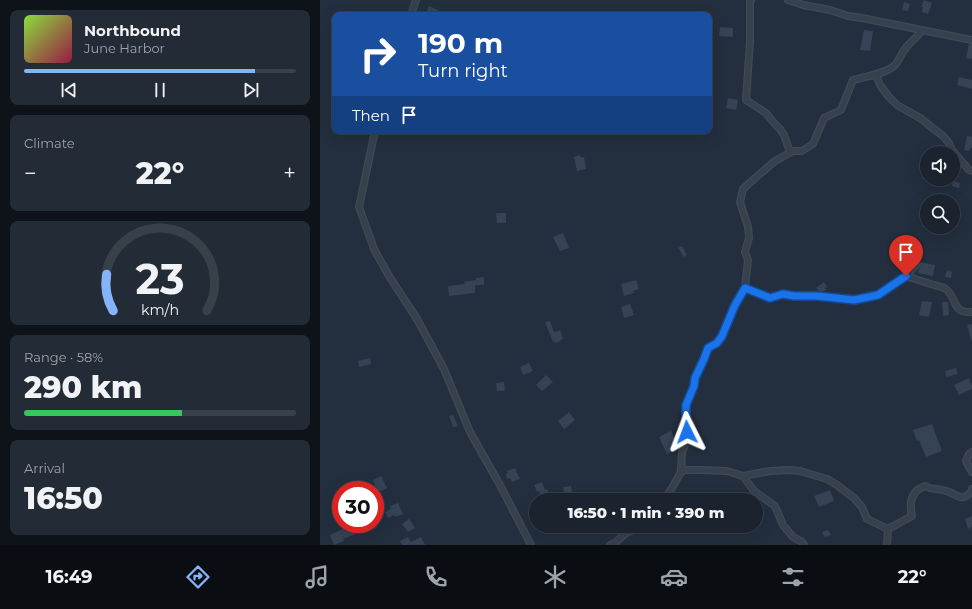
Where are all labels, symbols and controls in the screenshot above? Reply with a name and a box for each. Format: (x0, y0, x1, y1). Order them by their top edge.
text: Northbound (84, 21, 181, 40)
text: 190 m (418, 26, 503, 60)
icon: right (352, 28, 404, 80)
text: June Harbor (84, 40, 165, 56)
text: Turn right (418, 60, 508, 82)
icon: previous (58, 79, 80, 101)
icon: pause (149, 79, 171, 101)
icon: next (240, 79, 262, 101)
icon: arrive (398, 104, 420, 126)
text: Then (352, 106, 390, 125)
text: Climate (24, 135, 75, 151)
map controls (920, 146, 960, 234)
button: sound (920, 146, 960, 186)
text: 22° (136, 155, 184, 192)
text: − (24, 160, 37, 187)
text: + (283, 160, 296, 187)
button: search (920, 194, 960, 234)
pin (889, 235, 923, 276)
icon: arrive (895, 241, 917, 263)
text: 23 (135, 253, 185, 303)
text: km/h (141, 300, 179, 318)
text: Range · 58% (24, 349, 103, 365)
text: 290 km (24, 369, 142, 406)
position arrow (666, 411, 708, 453)
text: Arrival (24, 460, 65, 476)
text: 16:50 (24, 480, 103, 517)
speed limit sign: 30 (332, 481, 384, 533)
text: 16:50 · 1 min · 390 m (568, 503, 724, 522)
icon: directions (184, 563, 212, 591)
icon: music (303, 563, 331, 591)
icon: phone (422, 563, 450, 591)
icon: climate (541, 563, 569, 591)
icon: car (660, 563, 688, 591)
icon: filters (779, 563, 807, 591)
text: 16:49 (46, 566, 93, 588)
text: 22° (898, 566, 926, 588)

